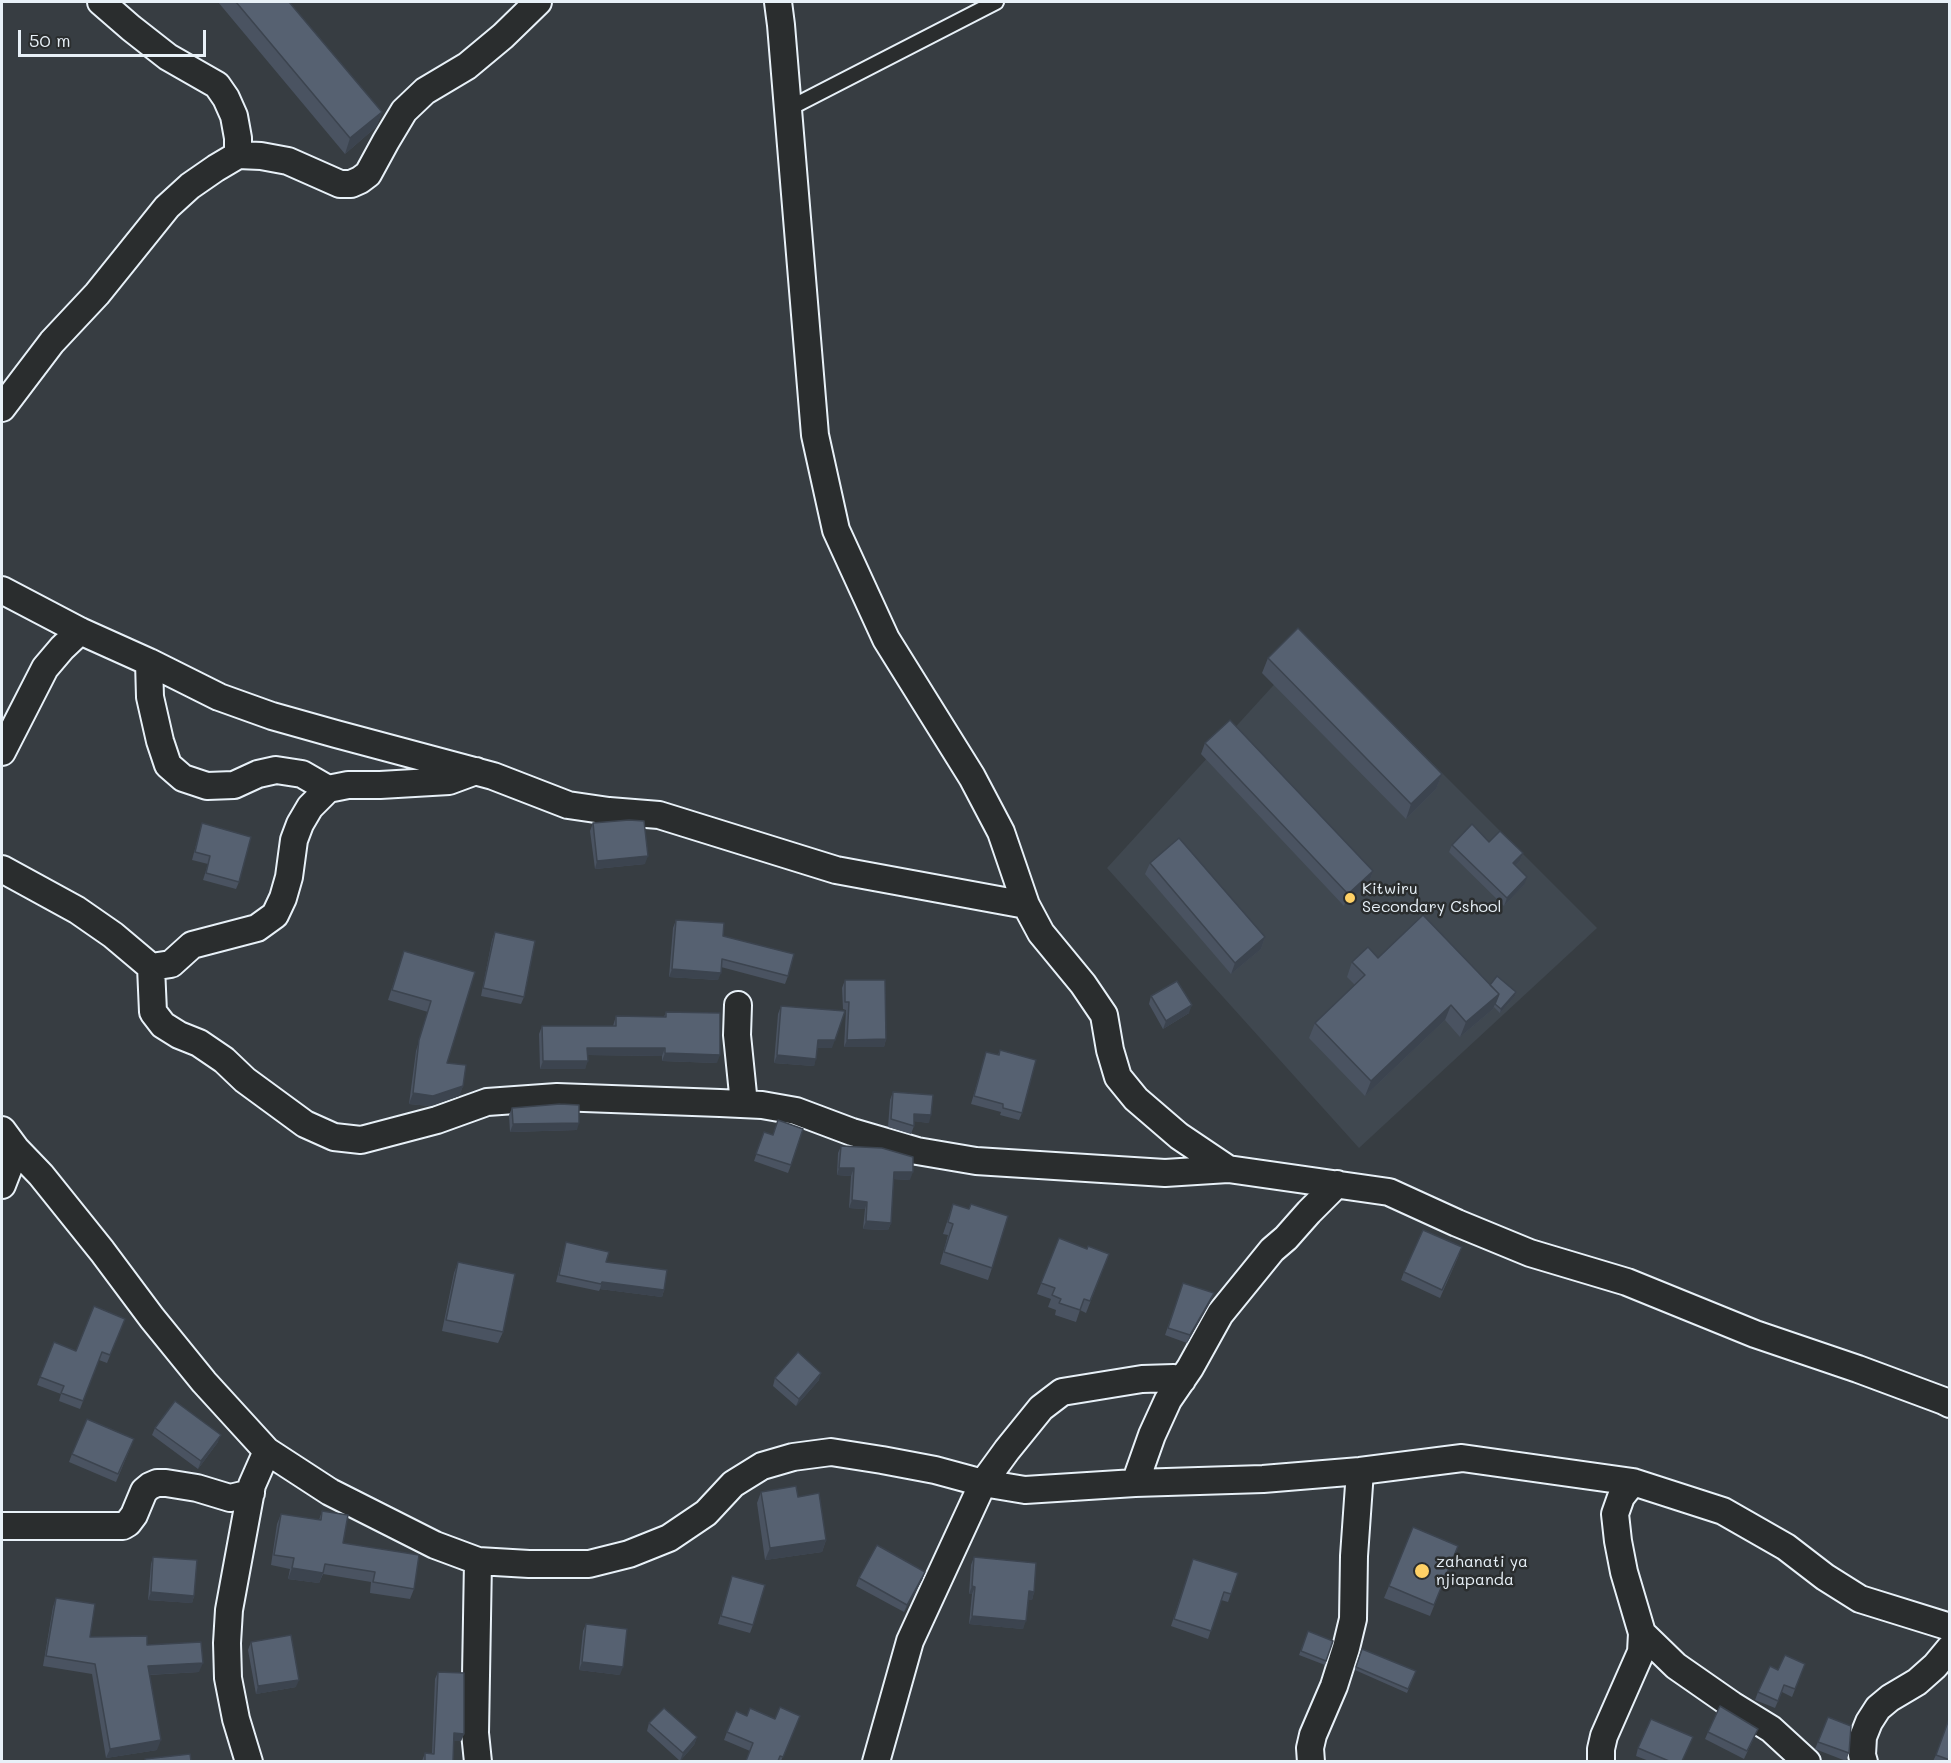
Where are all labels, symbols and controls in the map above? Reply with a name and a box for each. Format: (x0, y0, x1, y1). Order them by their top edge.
scale bar (21, 18, 208, 56)
text: 50 m (29, 28, 71, 52)
place label: Kitwiru Secondary Cshool (1362, 879, 1502, 917)
marker: Kitwiru Secondary Cshool (1343, 891, 1357, 905)
place label: zahanati ya njiapanda (1436, 1552, 1528, 1590)
marker: zahanati ya njiapanda (1413, 1562, 1431, 1580)

